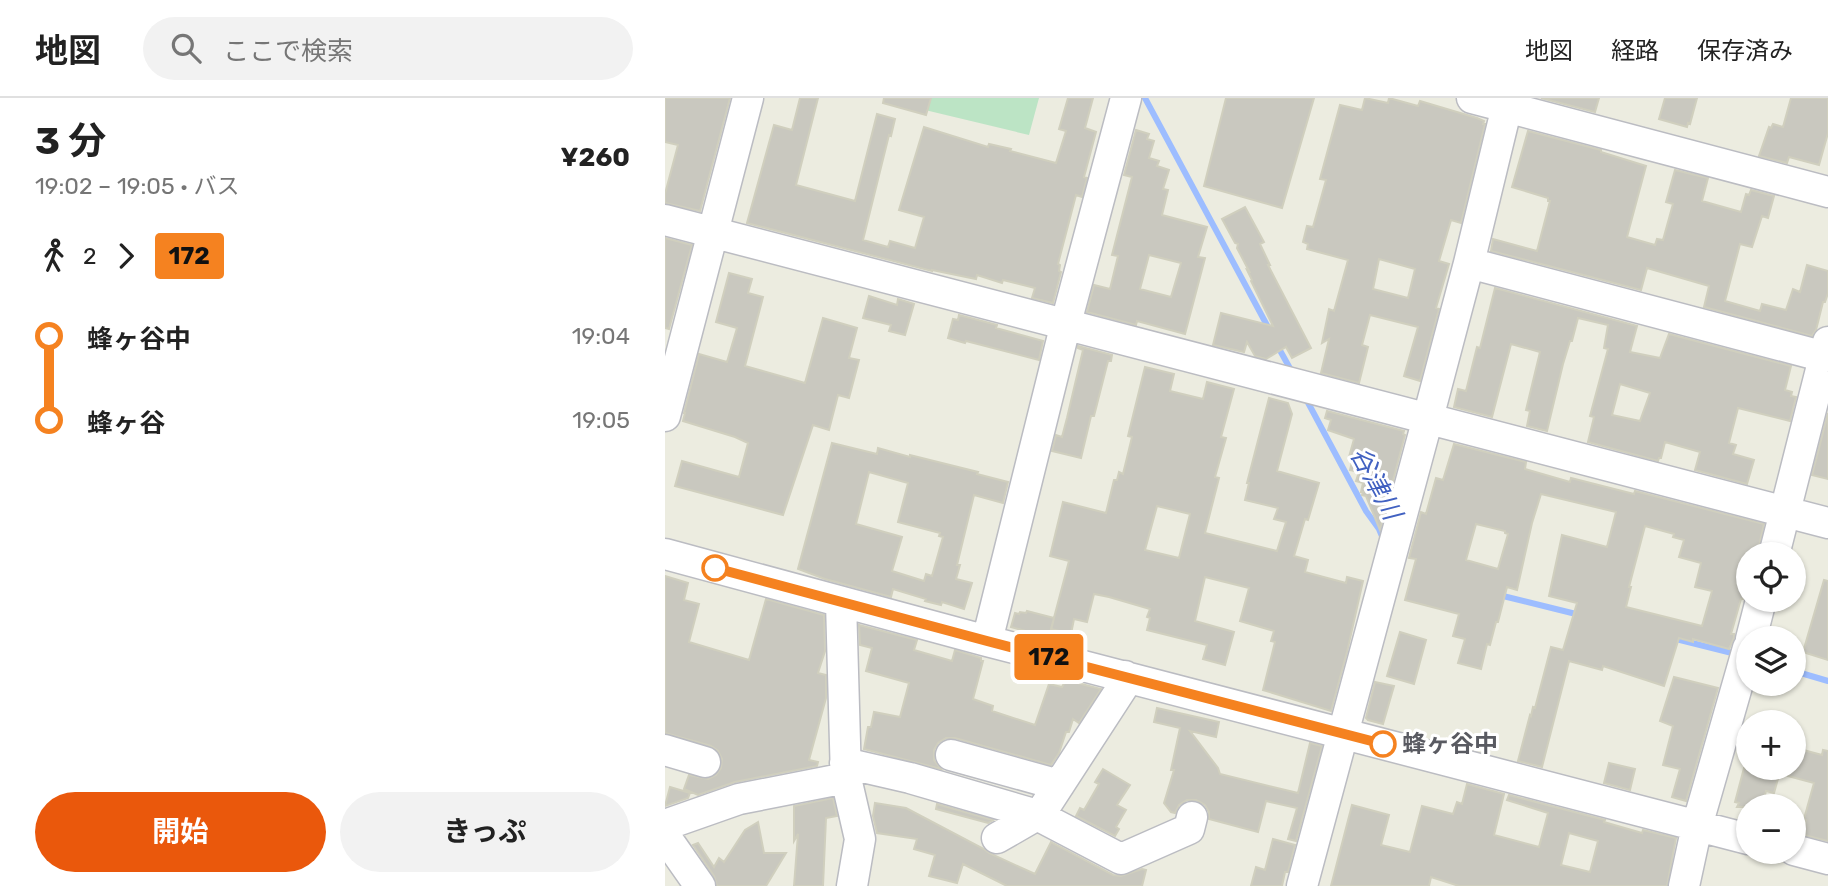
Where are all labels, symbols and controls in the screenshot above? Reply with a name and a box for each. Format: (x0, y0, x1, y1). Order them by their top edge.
search box (143, 17, 633, 80)
icon: search (167, 29, 205, 67)
text: 地図 (35, 31, 101, 70)
text: ここで検索 (223, 36, 353, 67)
text: 地図 (1525, 37, 1573, 65)
text: 経路 (1611, 37, 1659, 65)
text: 保存済み (1697, 37, 1793, 65)
text: 3 分 (35, 118, 106, 164)
text: ¥260 (561, 142, 630, 173)
text: 19:02 – 19:05 · バス (35, 172, 239, 200)
icon: walk (35, 237, 73, 275)
icon: forward (107, 237, 145, 275)
text: 2 (83, 242, 97, 270)
text: 172 (169, 242, 210, 270)
text: 19:04 (572, 322, 630, 350)
text: 蜂ヶ谷中 (87, 324, 191, 355)
text: 19:05 (572, 406, 630, 434)
text: 蜂ヶ谷 (87, 408, 165, 439)
water label: 谷津川 (1344, 442, 1409, 528)
map controls (1736, 542, 1806, 864)
button: locate (1736, 542, 1806, 612)
unlabelled marker (702, 555, 728, 581)
button: layers (1736, 626, 1806, 696)
line badge: 172 (1009, 634, 1089, 680)
text: 172 (1028, 643, 1070, 671)
button: + (1736, 710, 1806, 780)
place label: 蜂ヶ谷中 (1402, 730, 1498, 758)
marker: 蜂ヶ谷中 (1370, 731, 1396, 757)
button: 開始 (35, 792, 326, 872)
button: きっぷ (340, 792, 630, 872)
button: − (1736, 794, 1806, 864)

